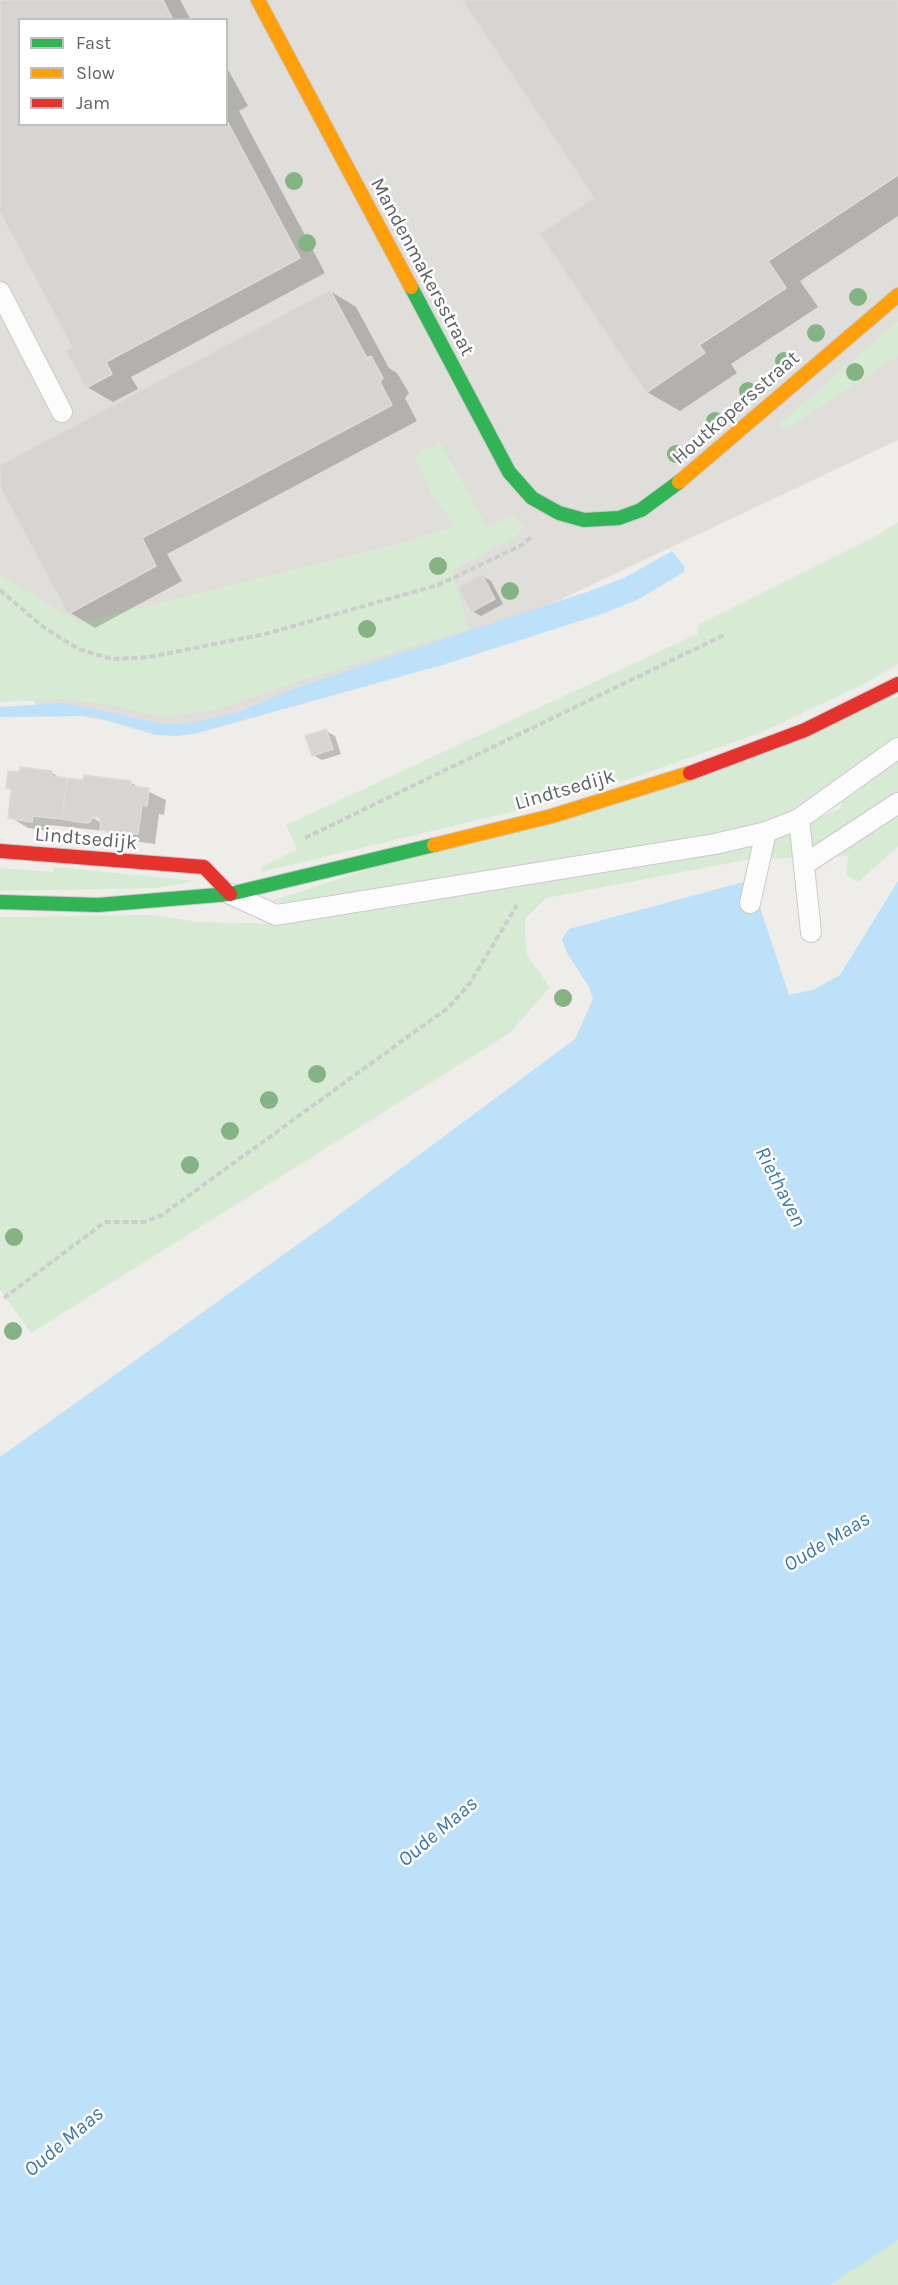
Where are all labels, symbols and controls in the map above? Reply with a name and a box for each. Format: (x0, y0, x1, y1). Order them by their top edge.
legend (18, 18, 228, 126)
text: Fast (76, 32, 111, 54)
text: Slow (76, 62, 115, 84)
text: Jam (76, 92, 110, 114)
street label: Mandenmakersstraat (365, 174, 479, 360)
street label: Houtkopersstraat (668, 346, 804, 470)
street label: Lindtsedijk (512, 764, 618, 816)
street label: Lindtsedijk (34, 823, 138, 855)
water label: Riethaven (749, 1143, 811, 1231)
water label: Oude Maas (779, 1506, 875, 1578)
water label: Oude Maas (393, 1791, 483, 1873)
water label: Oude Maas (19, 2101, 109, 2183)

